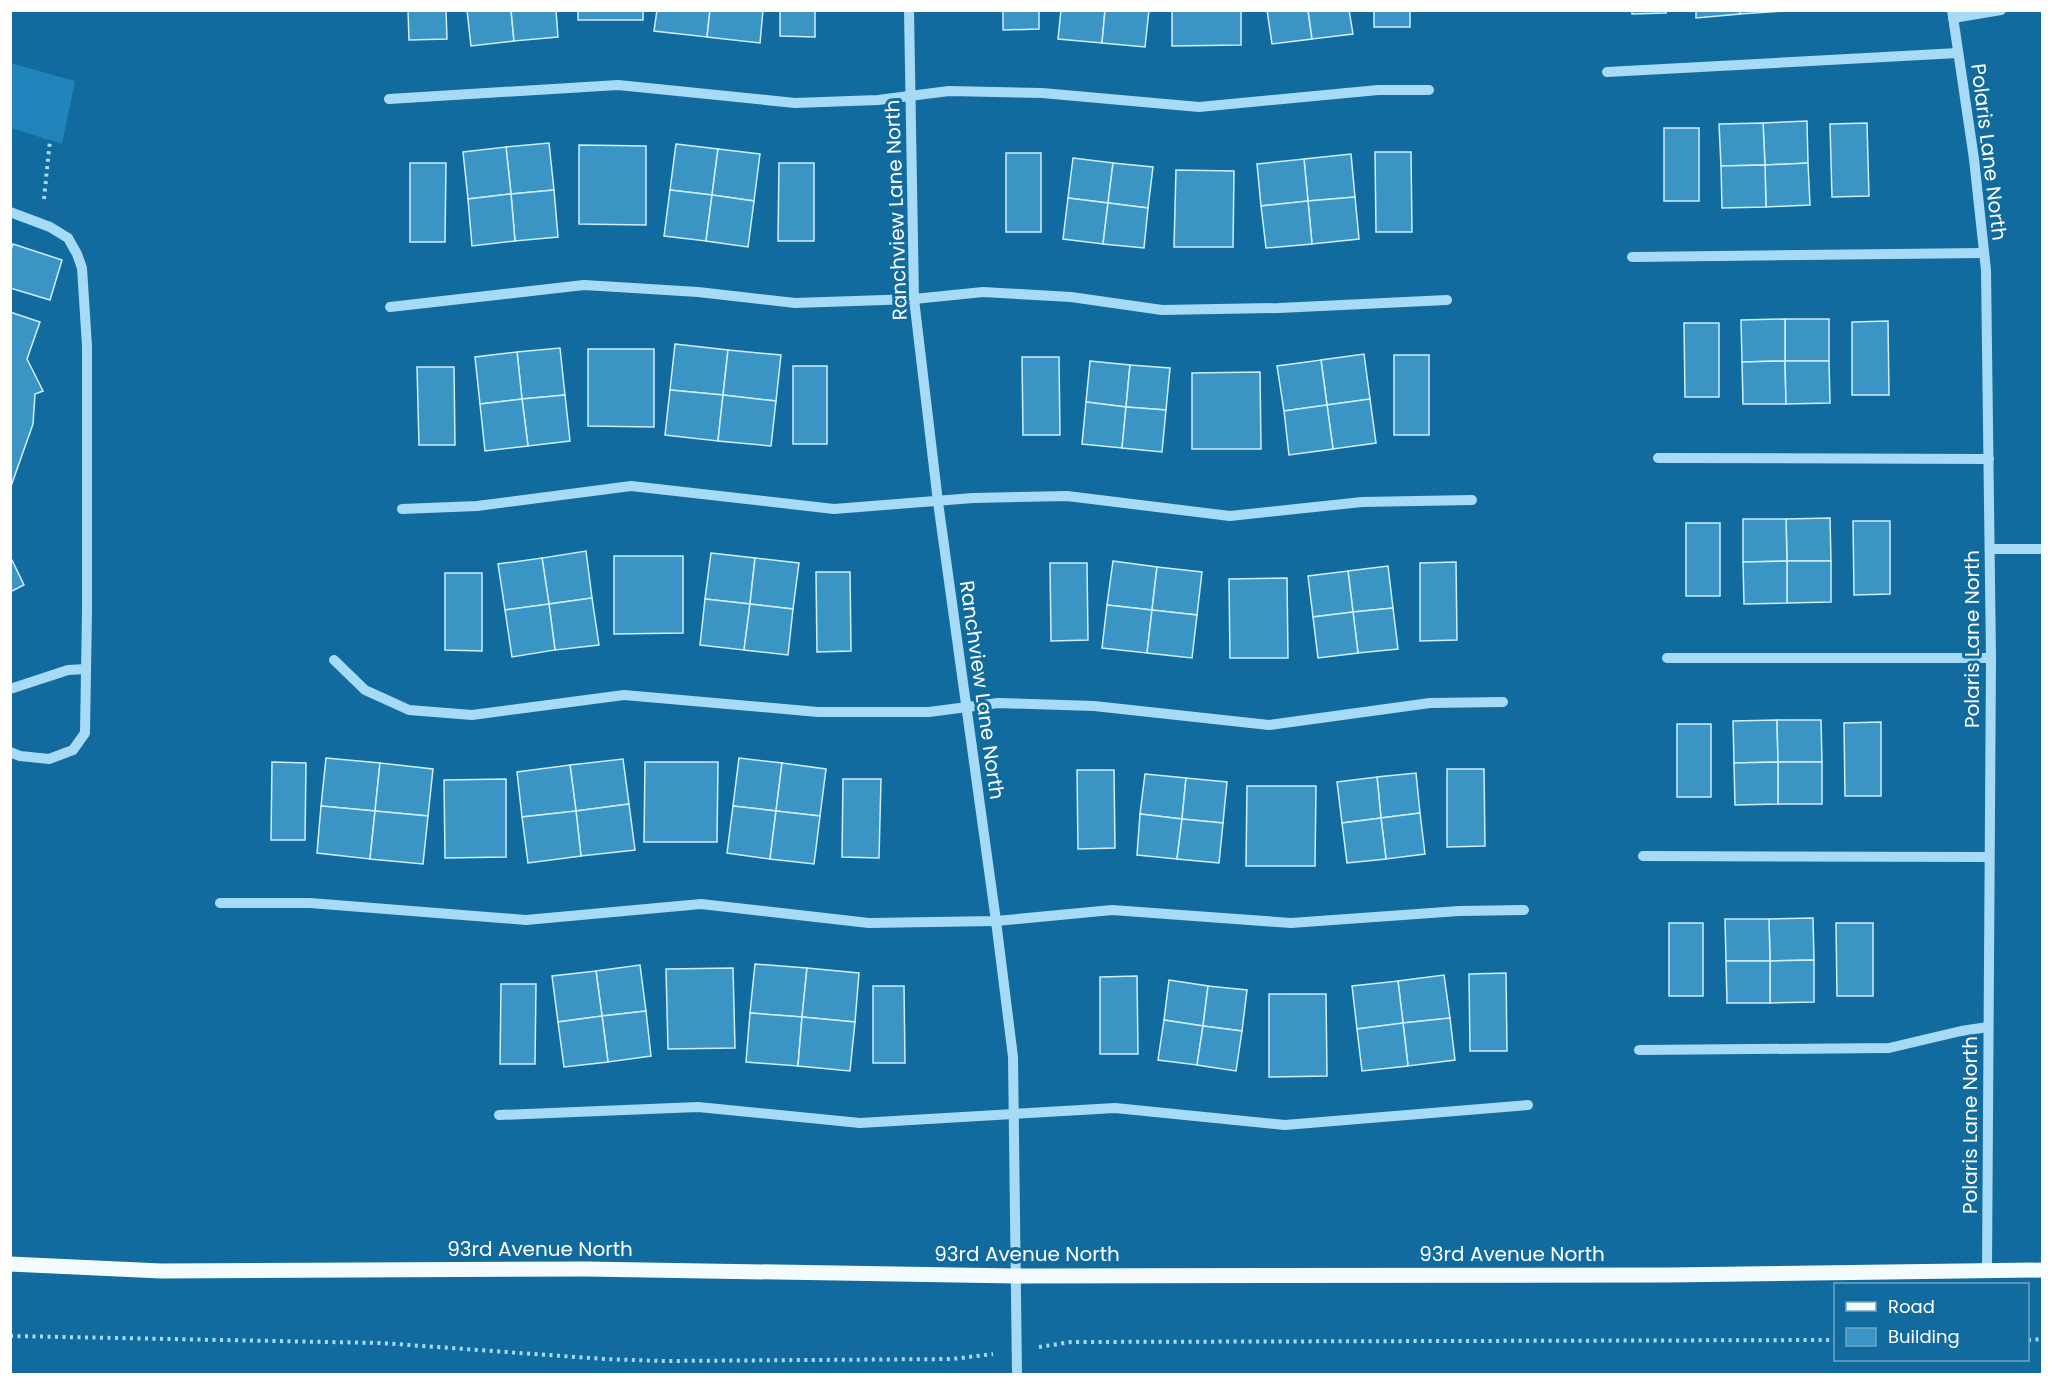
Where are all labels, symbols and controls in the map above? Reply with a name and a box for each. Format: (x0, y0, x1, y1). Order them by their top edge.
street label: Polaris Lane North (1964, 62, 2014, 242)
street label: Ranchview Lane North (878, 99, 914, 321)
street label: Polaris Lane North (1958, 550, 1986, 728)
street label: Ranchview Lane North (953, 579, 1011, 801)
street label: Polaris Lane North (1956, 1036, 1984, 1214)
street label: 93rd Avenue North (447, 1235, 633, 1263)
street label: 93rd Avenue North (934, 1240, 1120, 1268)
street label: 93rd Avenue North (1419, 1240, 1605, 1268)
legend (1834, 1283, 2029, 1361)
text: Road (1888, 1294, 1935, 1319)
text: Building (1888, 1324, 1960, 1349)

